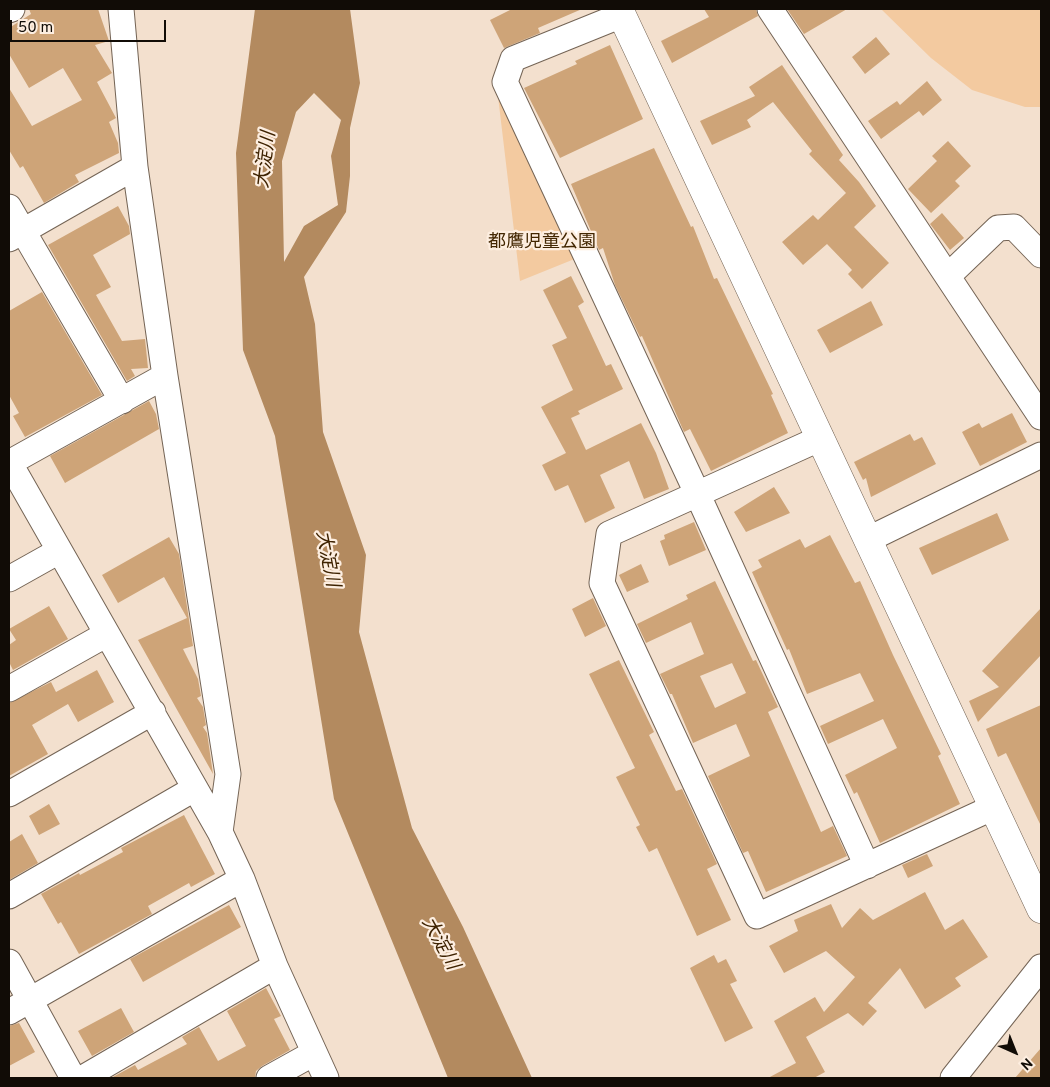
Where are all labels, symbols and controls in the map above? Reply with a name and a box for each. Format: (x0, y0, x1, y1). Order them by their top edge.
scale bar (12, 10, 169, 42)
text: 50 m (18, 19, 53, 38)
water label: 大淀川 (252, 130, 282, 190)
park label: 都鷹児童公園 (488, 232, 596, 254)
water label: 大淀川 (309, 529, 343, 589)
water label: 大淀川 (415, 914, 463, 974)
north arrow (990, 1027, 1040, 1077)
text: N (1016, 1054, 1035, 1073)

